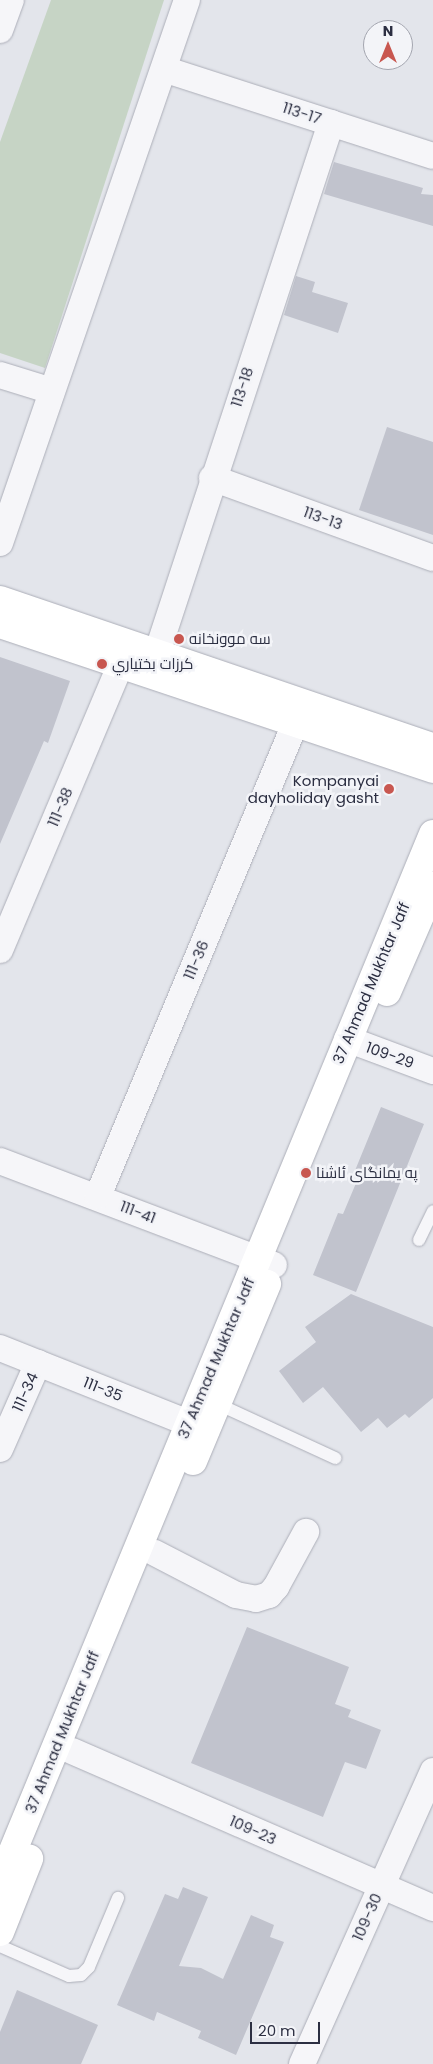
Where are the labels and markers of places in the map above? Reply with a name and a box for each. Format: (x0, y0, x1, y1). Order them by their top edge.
place label: سه موونخانه (189, 630, 271, 648)
marker: سه موونخانه (173, 633, 185, 645)
place label: كرزات بختياري (112, 655, 193, 673)
marker: كرزات بختياري (96, 658, 108, 670)
place label: Kompanyai dayholiday gasht (248, 771, 379, 806)
marker: Kompanyai dayholiday gasht (383, 783, 395, 795)
place label: په یمانگای ئاشنا (316, 1164, 417, 1182)
marker: په یمانگای ئاشنا (300, 1167, 312, 1179)

